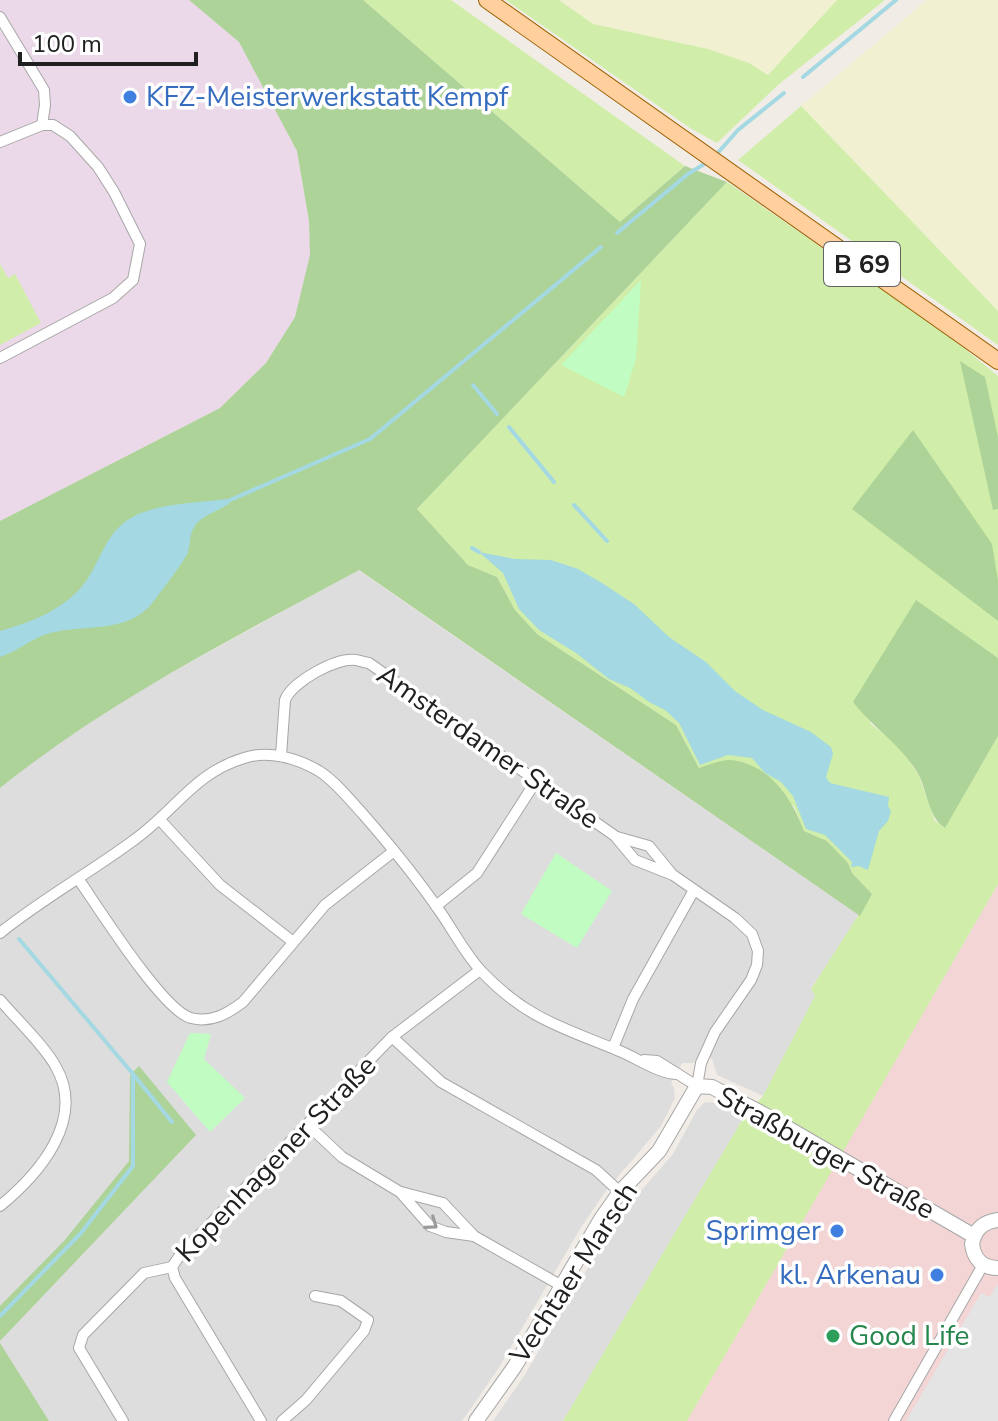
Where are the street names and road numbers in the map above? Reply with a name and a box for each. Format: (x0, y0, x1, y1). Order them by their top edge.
road number: B 69 (824, 242, 900, 286)
street label: Amsterdamer Straße (369, 656, 607, 838)
street label: Kopenhagener Straße (167, 1047, 385, 1271)
street label: Straßburger Straße (710, 1077, 942, 1229)
street label: Vechtaer Marsch (501, 1175, 647, 1372)

